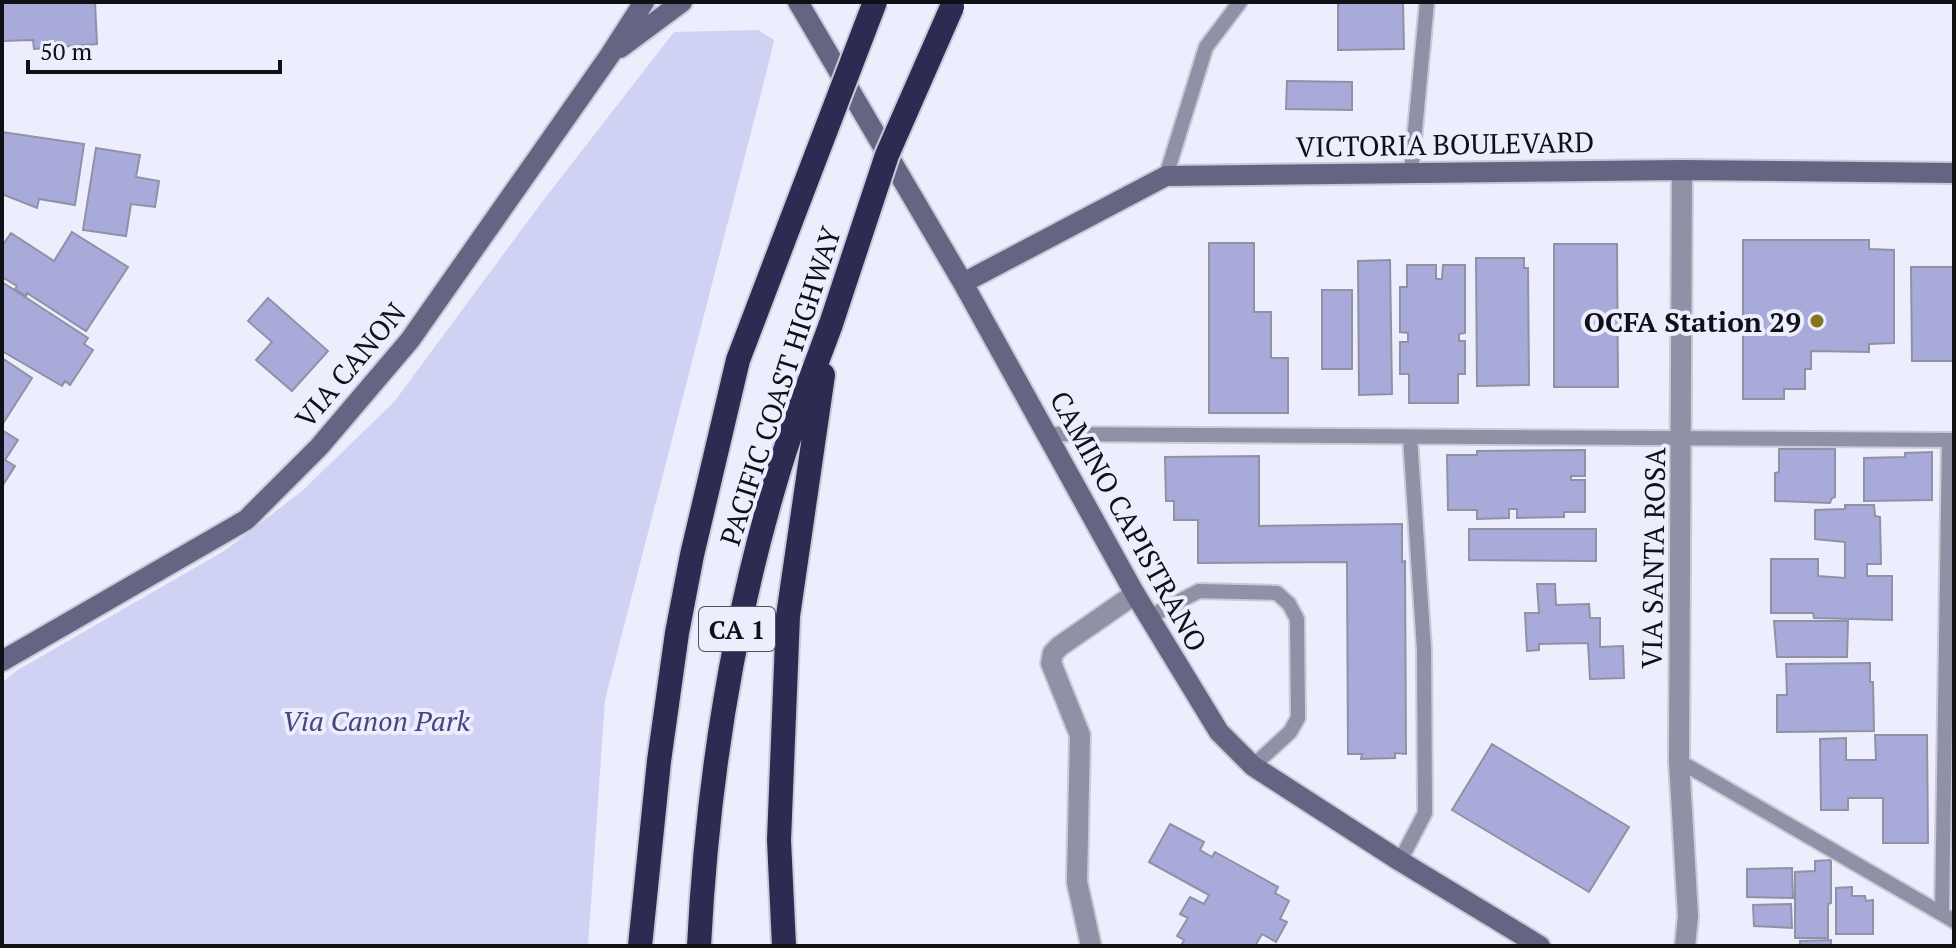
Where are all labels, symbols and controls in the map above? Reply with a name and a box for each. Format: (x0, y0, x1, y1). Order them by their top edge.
scale bar (28, 24, 280, 74)
text: 50 m (40, 35, 92, 67)
street label: VICTORIA BOULEVARD (1296, 123, 1594, 165)
street label: PACIFIC COAST HIGHWAY (711, 221, 849, 550)
street label: VIA CANON (287, 295, 413, 435)
place label: OCFA Station 29 (1584, 303, 1801, 340)
marker: OCFA Station 29 (1808, 312, 1826, 330)
street label: CAMINO CAPISTRANO (1042, 384, 1216, 658)
street label: VIA SANTA ROSA (1633, 446, 1673, 669)
road number: CA 1 (699, 607, 775, 651)
park label: Via Canon Park (282, 702, 471, 739)

